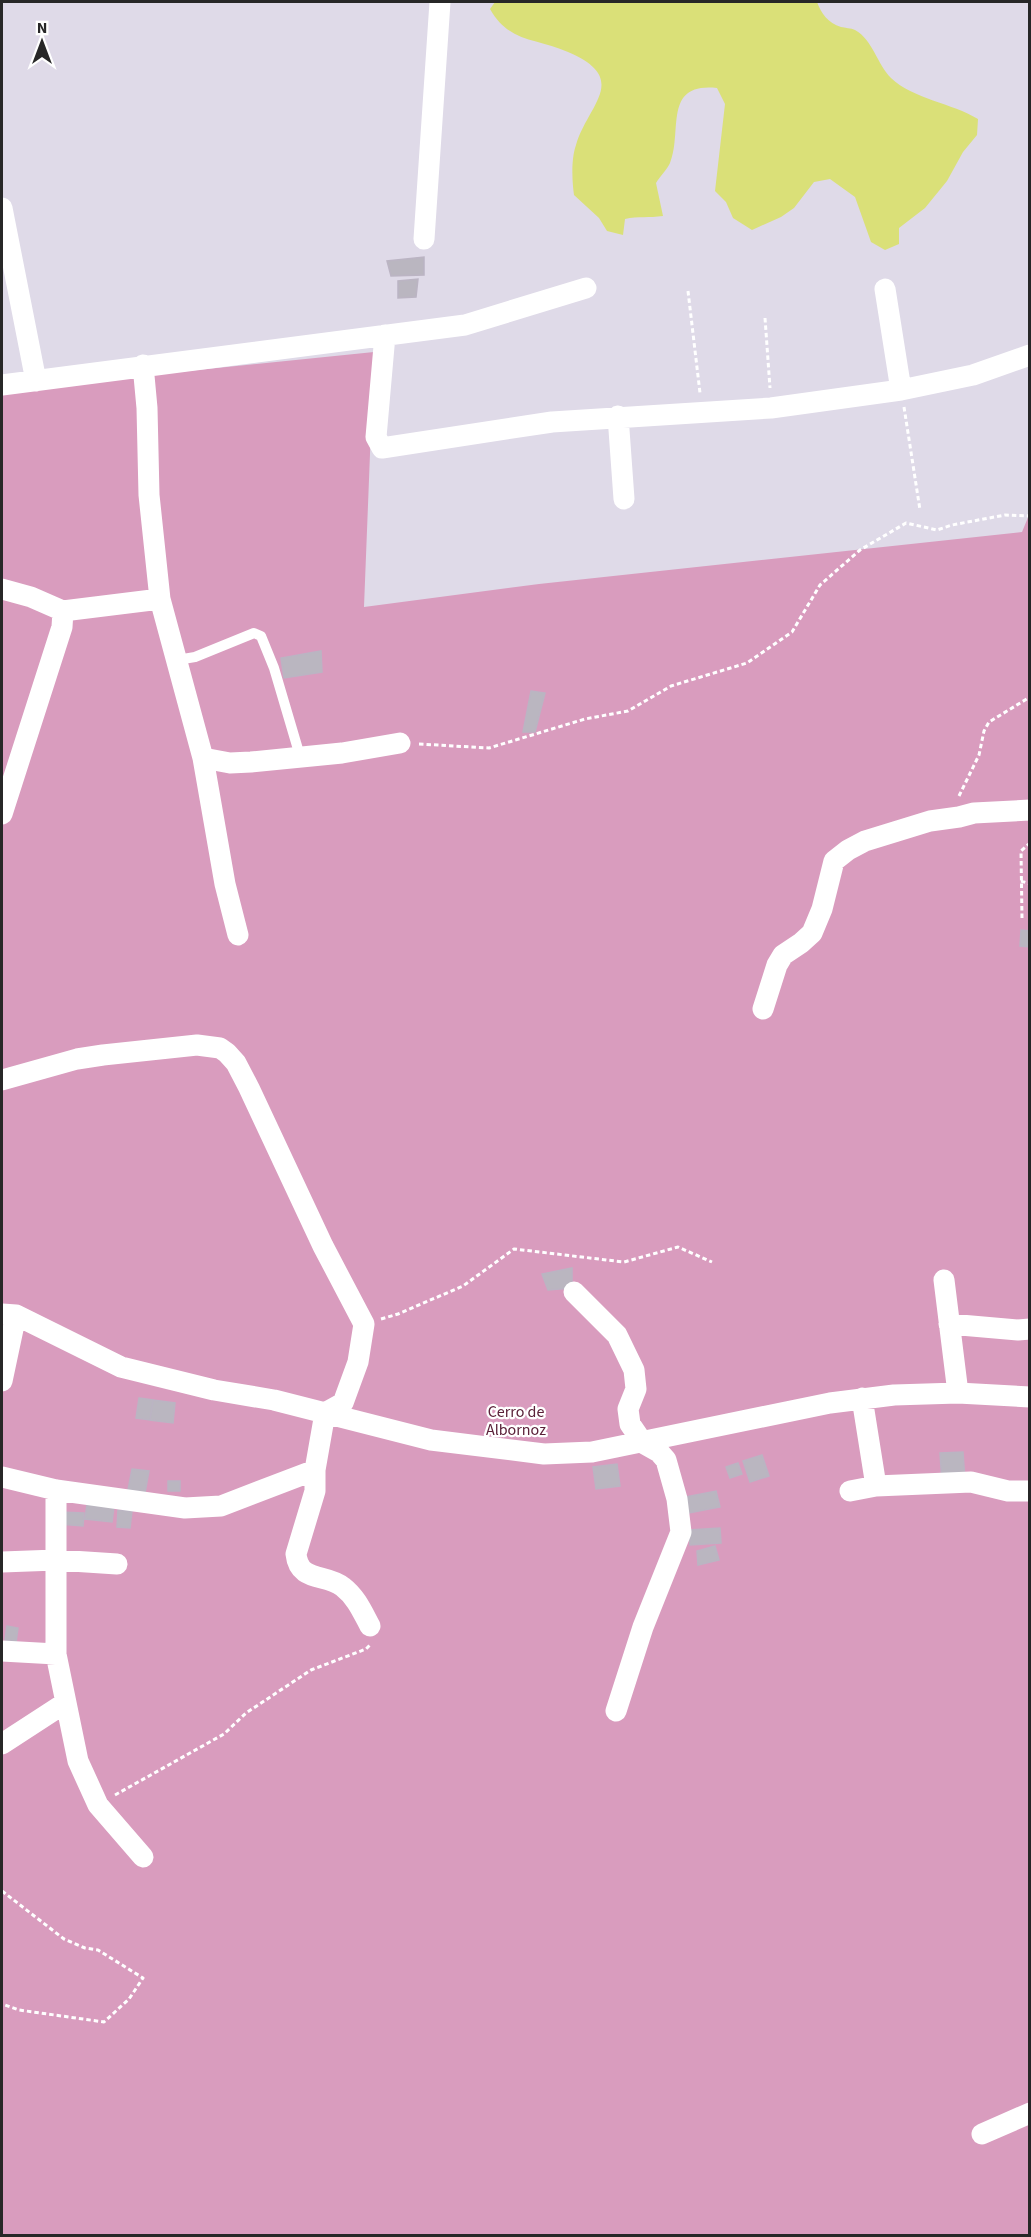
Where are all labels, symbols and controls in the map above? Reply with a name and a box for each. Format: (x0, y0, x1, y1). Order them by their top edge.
north arrow (12, 12, 72, 72)
text: N (37, 17, 47, 39)
park label: Cerro de Albornoz (486, 1401, 546, 1441)

